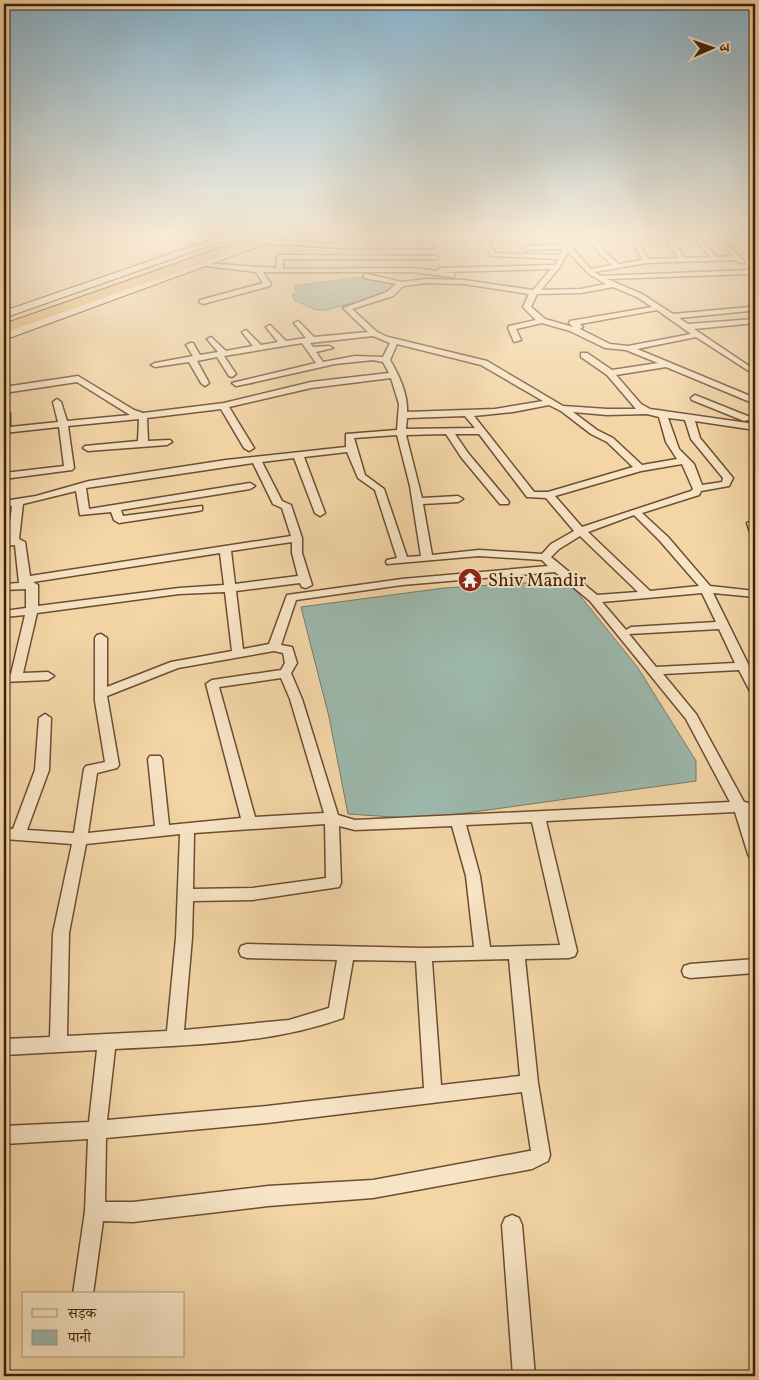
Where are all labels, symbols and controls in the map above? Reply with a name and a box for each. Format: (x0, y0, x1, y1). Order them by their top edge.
north arrow (686, 22, 736, 72)
text: उ (714, 43, 733, 52)
temple icon: Shiv Mandir (457, 567, 483, 593)
place label: Shiv Mandir (488, 569, 587, 594)
legend (22, 1292, 185, 1358)
text: सड़क (67, 1304, 97, 1325)
text: पानी (67, 1328, 92, 1349)

